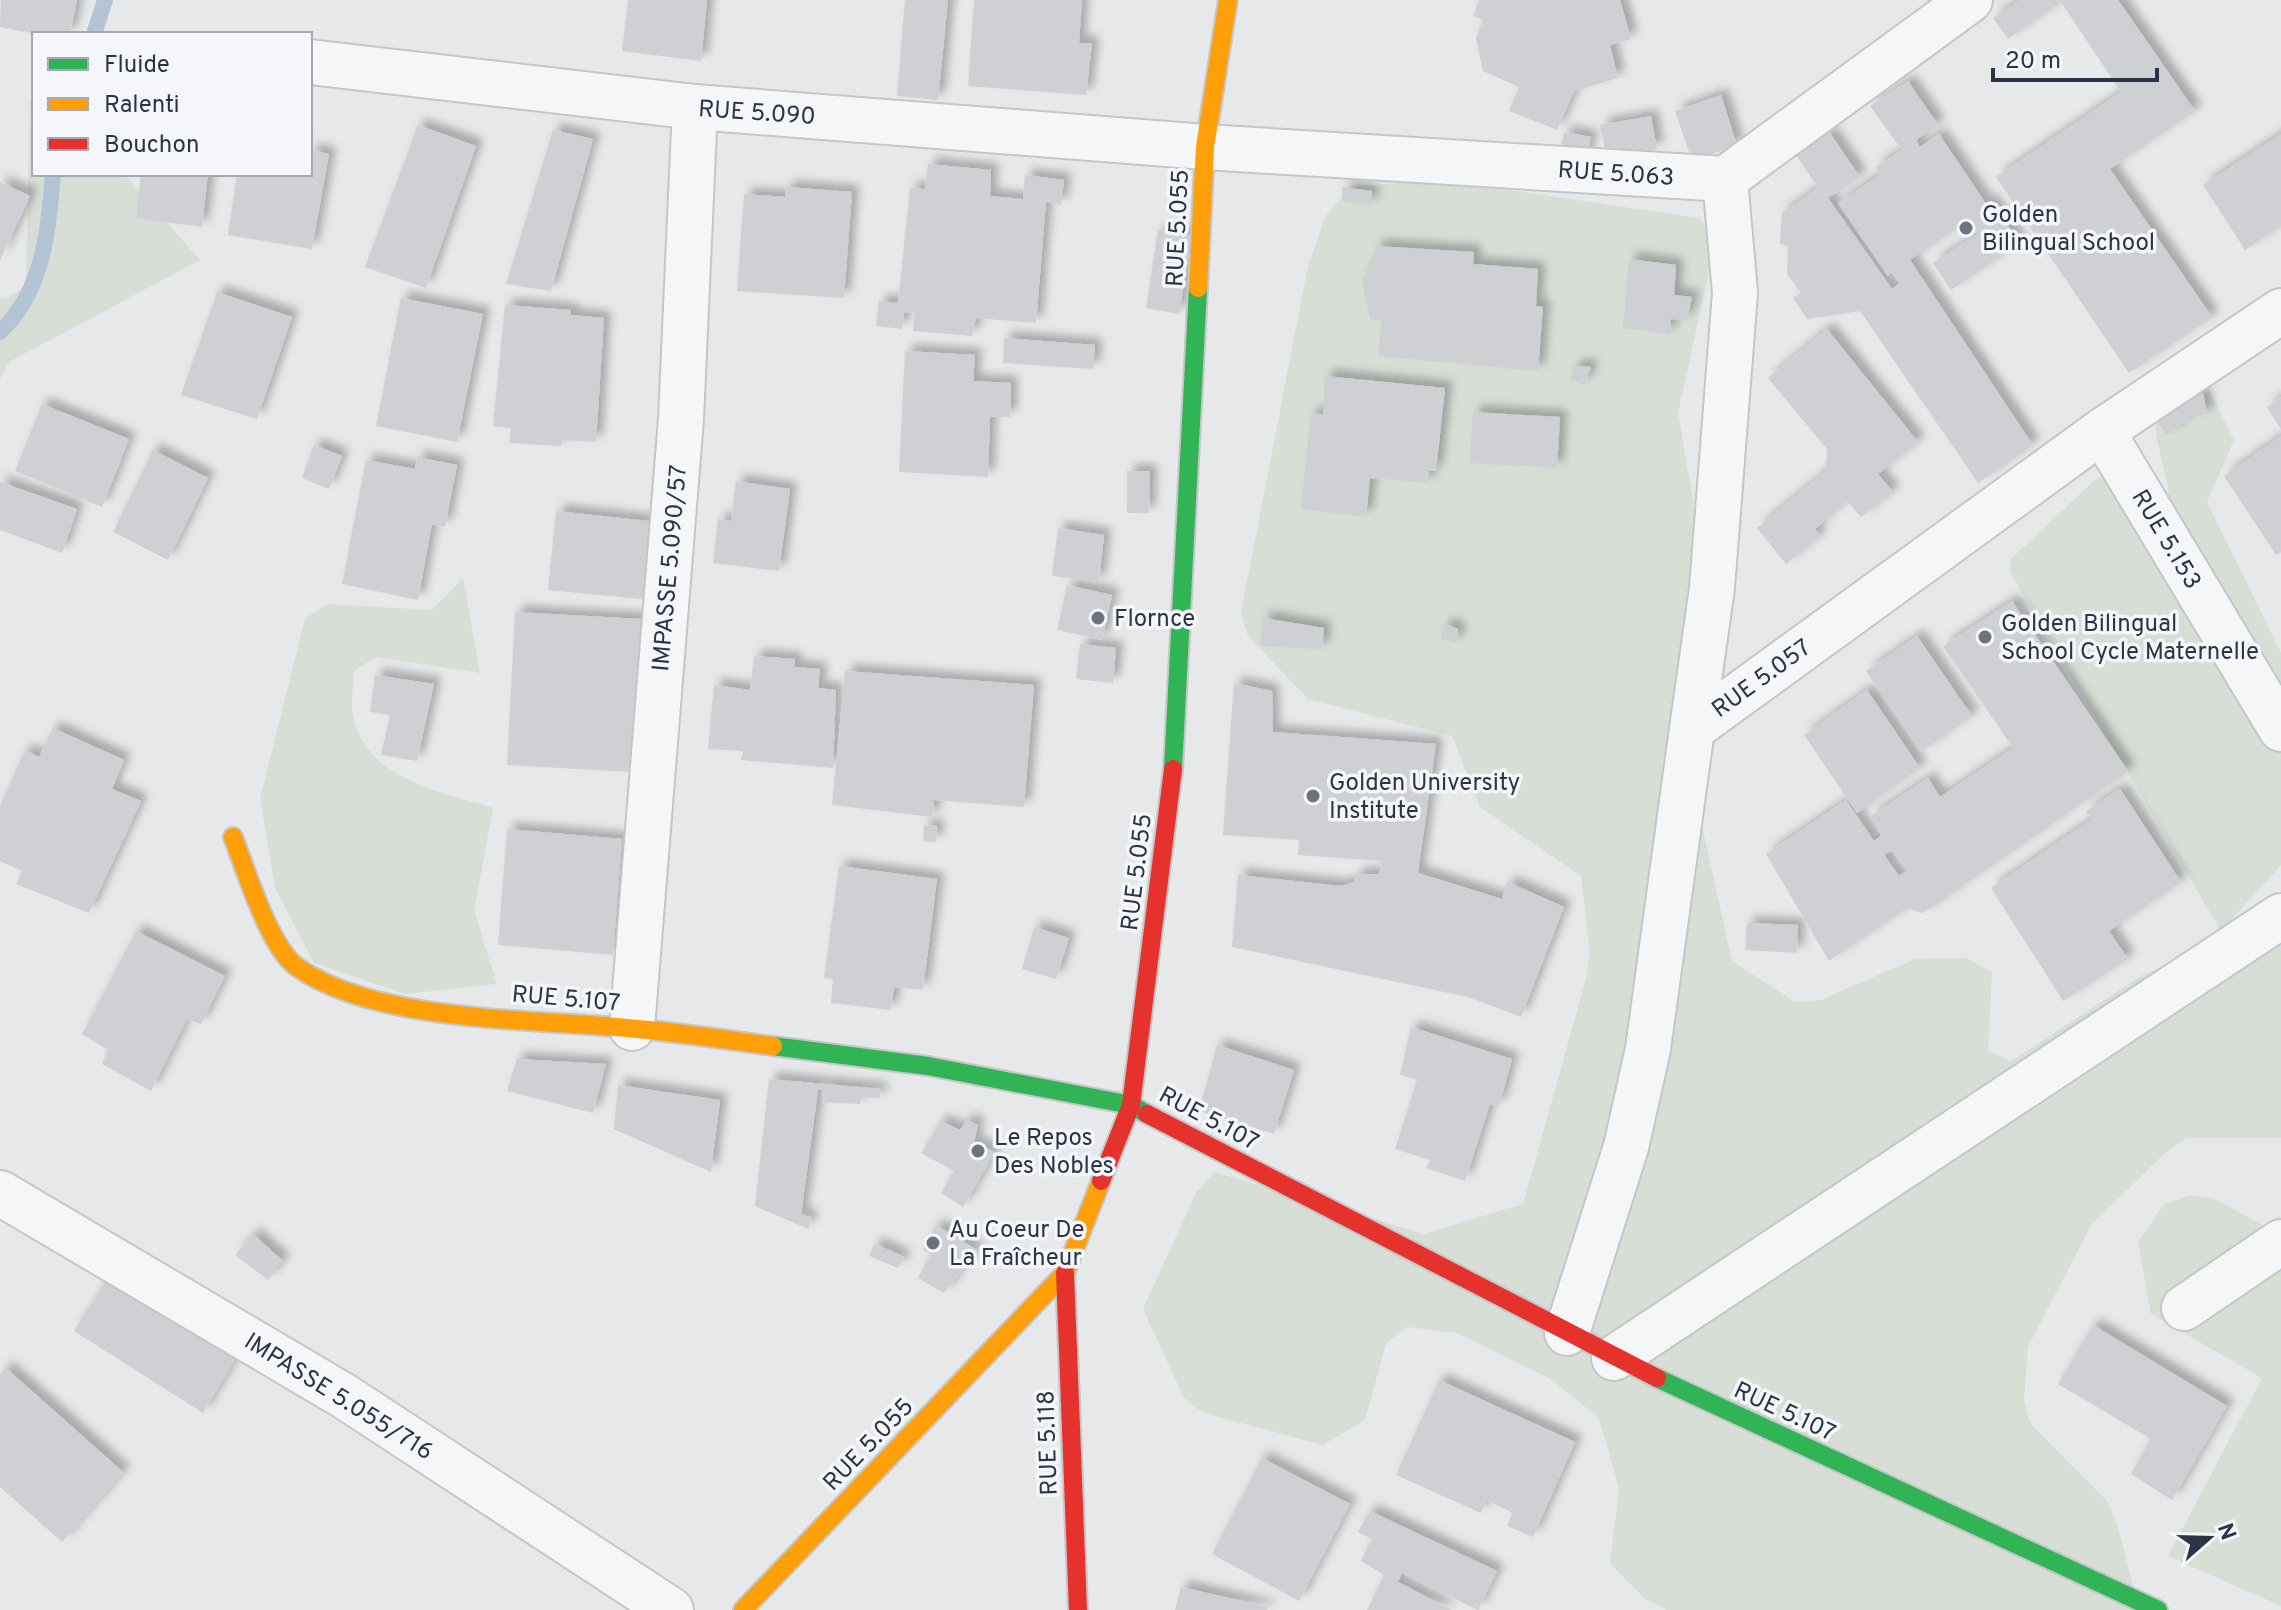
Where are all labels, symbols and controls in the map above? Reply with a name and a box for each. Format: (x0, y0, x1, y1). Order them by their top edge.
legend (32, 32, 312, 176)
scale bar (1993, 32, 2157, 82)
text: 20 m (2005, 47, 2061, 77)
text: Fluide (104, 51, 170, 81)
text: Ralenti (104, 91, 180, 121)
street label: RUE 5.090 (697, 95, 817, 133)
text: Bouchon (104, 131, 199, 161)
street label: RUE 5.063 (1557, 156, 1675, 194)
street label: RUE 5.055 (1161, 169, 1197, 288)
place label: Golden Bilingual School (1982, 201, 2155, 259)
marker: Golden Bilingual School (1957, 219, 1975, 237)
street label: IMPASSE 5.090/57 (647, 464, 695, 673)
street label: RUE 5.153 (2124, 485, 2207, 595)
place label: Flornce (1114, 605, 1195, 635)
marker: Flornce (1089, 609, 1107, 627)
place label: Golden Bilingual School Cycle Maternelle (2001, 610, 2259, 668)
marker: Golden Bilingual School Cycle Maternelle (1976, 628, 1994, 646)
street label: RUE 5.057 (1707, 634, 1818, 726)
place label: Golden University Institute (1329, 769, 1520, 827)
marker: Golden University Institute (1304, 787, 1322, 805)
street label: RUE 5.055 (1116, 812, 1160, 933)
street label: RUE 5.107 (510, 980, 621, 1020)
street label: RUE 5.107 (1153, 1081, 1263, 1159)
place label: Le Repos Des Nobles (994, 1124, 1114, 1182)
marker: Le Repos Des Nobles (969, 1142, 987, 1160)
place label: Au Coeur De La Fraîcheur (949, 1216, 1084, 1274)
marker: Au Coeur De La Fraîcheur (924, 1234, 942, 1252)
street label: IMPASSE 5.055/716 (238, 1327, 438, 1468)
street label: RUE 5.107 (1729, 1376, 1840, 1449)
street label: RUE 5.118 (1032, 1390, 1066, 1496)
street label: RUE 5.055 (818, 1393, 921, 1498)
north arrow (2169, 1498, 2249, 1578)
text: N (2210, 1520, 2241, 1544)

